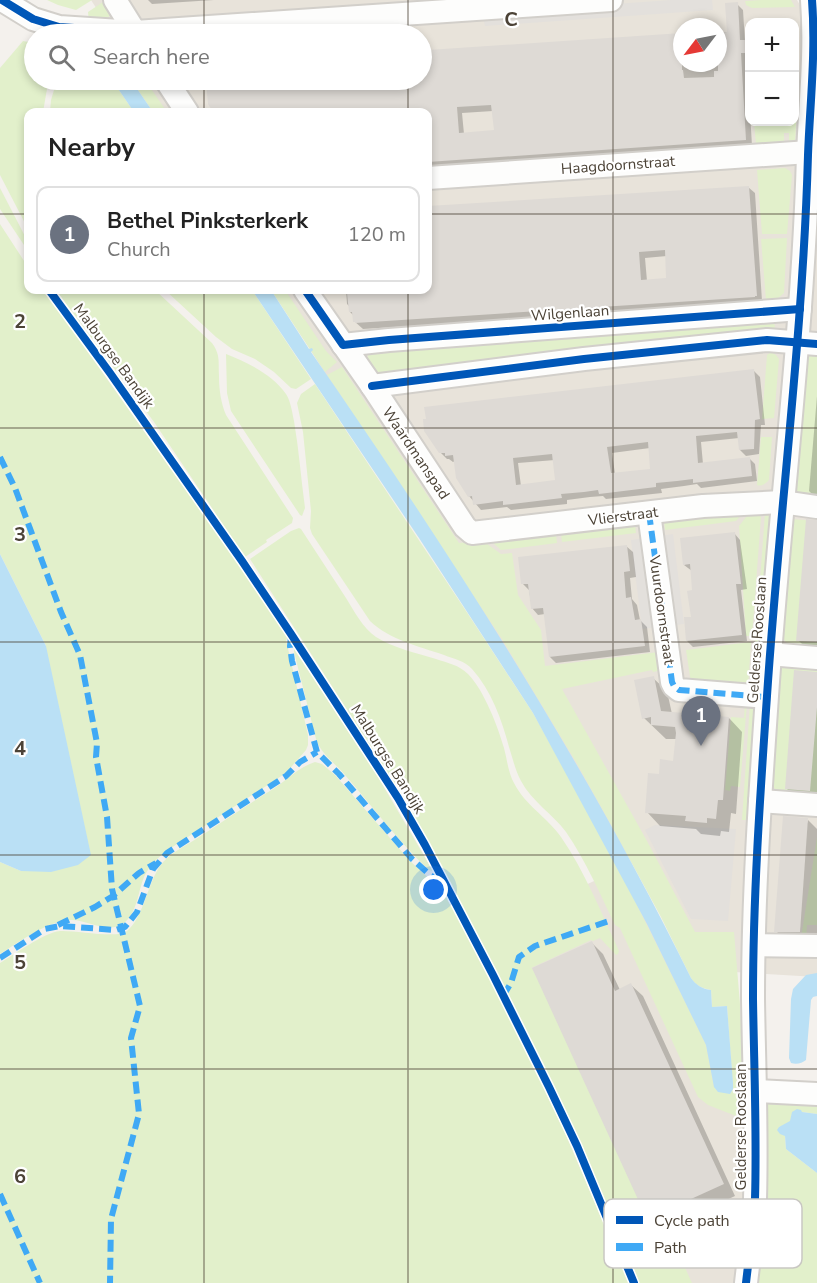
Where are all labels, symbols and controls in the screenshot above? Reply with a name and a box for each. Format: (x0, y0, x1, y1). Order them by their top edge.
text: C (504, 6, 518, 33)
north arrow (673, 18, 727, 72)
map controls (745, 18, 799, 126)
button: + (745, 18, 799, 72)
search box (24, 24, 432, 90)
icon: search (45, 41, 78, 74)
text: Search here (93, 42, 210, 72)
button: − (745, 72, 799, 126)
text: Nearby (48, 130, 135, 165)
street label: Haagdoornstraat (560, 151, 676, 179)
text: Bethel Pinksterkerk (107, 206, 308, 236)
text: 1 (64, 221, 76, 248)
text: 120 m (348, 221, 406, 248)
text: Church (107, 236, 171, 263)
street label: Malburgse Bandijk (69, 299, 159, 413)
street label: Wilgenlaan (530, 300, 610, 326)
text: 2 (14, 308, 26, 335)
street label: Waardmanspad (378, 403, 454, 503)
street label: Vlierstraat (586, 502, 660, 530)
text: 3 (14, 521, 26, 548)
street label: Vuurdoornstraat (644, 553, 680, 667)
street label: Gelderse Rooslaan (743, 576, 771, 704)
pin: 1 (682, 696, 720, 746)
street label: Malburgse Bandijk (346, 701, 430, 818)
text: 4 (14, 735, 26, 762)
your location (419, 875, 448, 904)
text: 5 (14, 949, 26, 976)
street label: Gelderse Rooslaan (731, 1064, 751, 1190)
text: 6 (14, 1163, 26, 1190)
legend (604, 1199, 802, 1268)
text: Cycle path (654, 1210, 730, 1232)
text: Path (654, 1237, 687, 1259)

